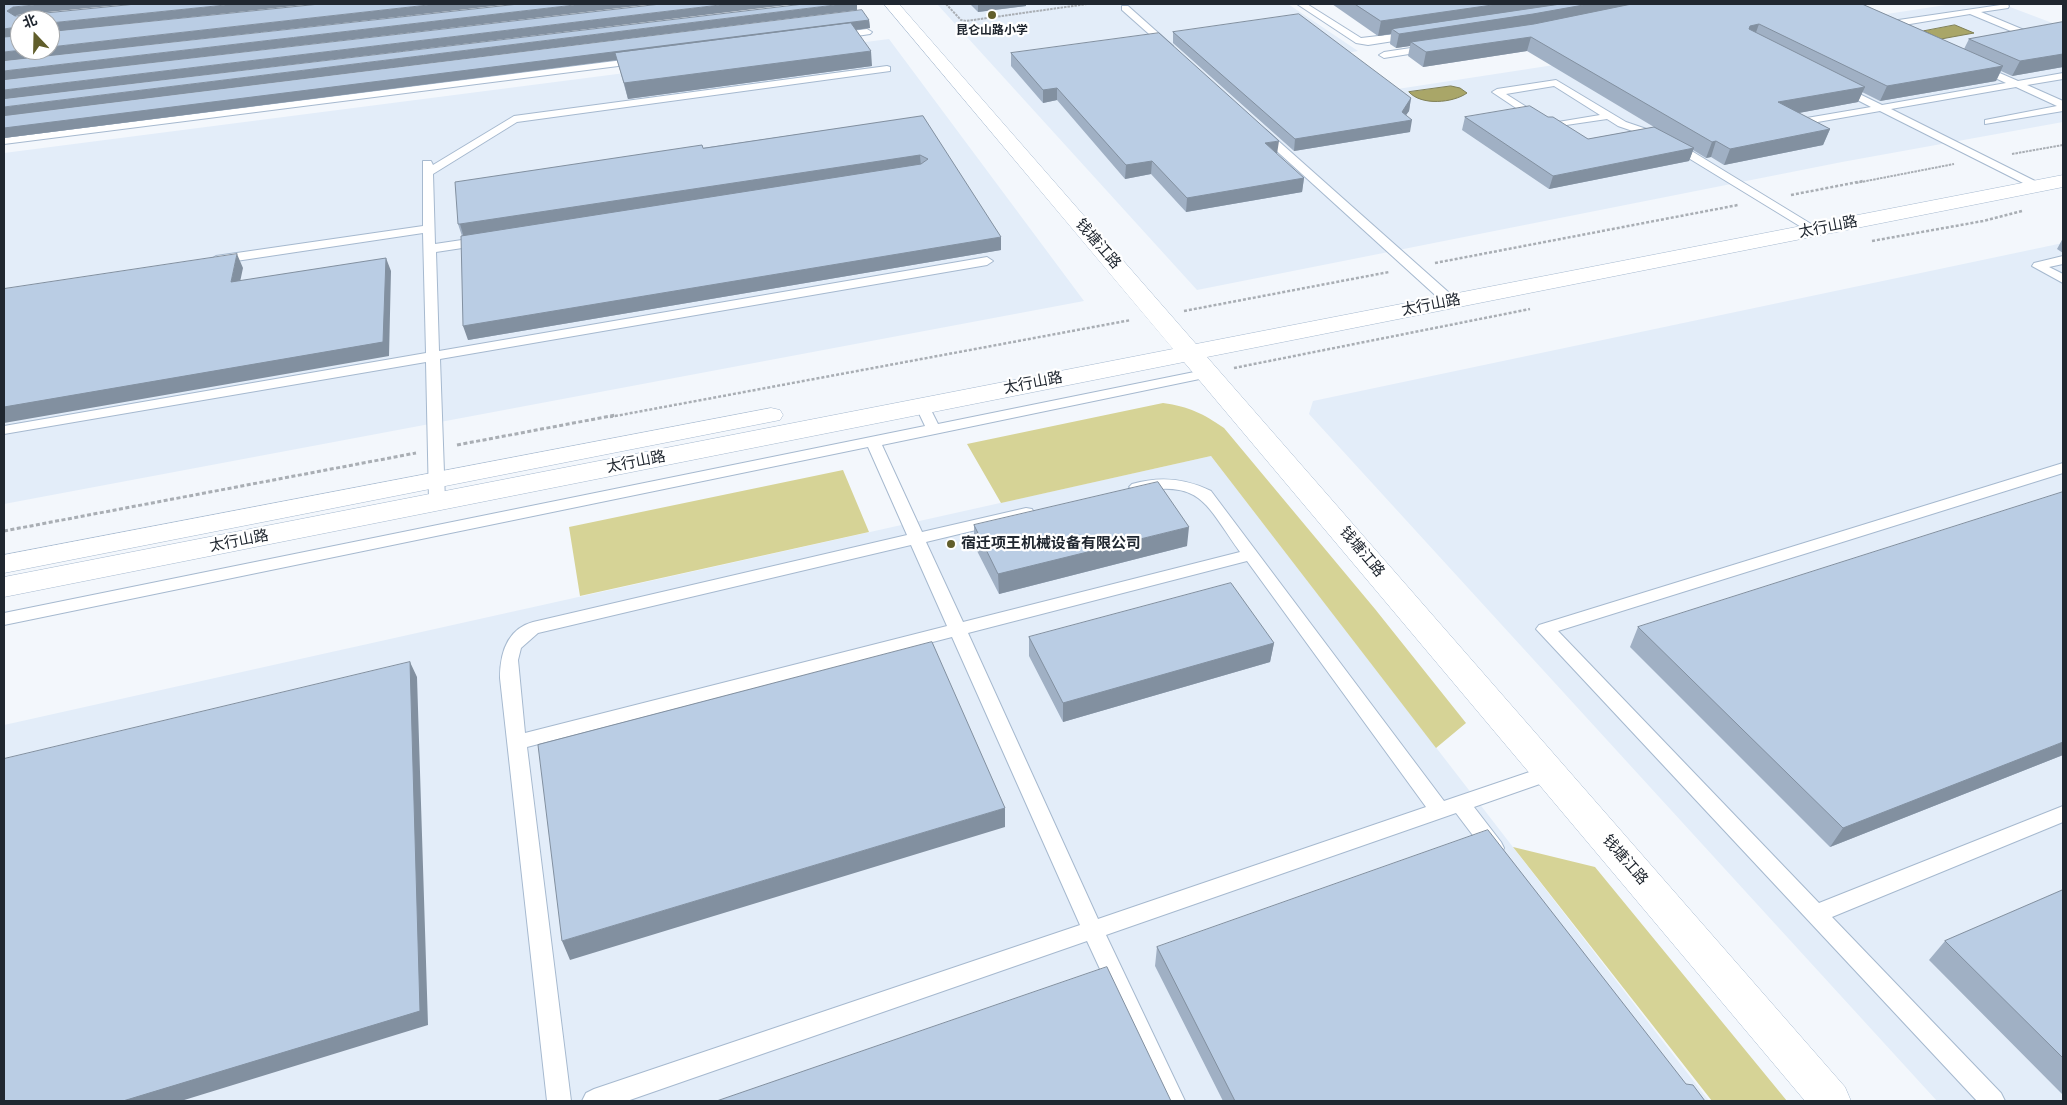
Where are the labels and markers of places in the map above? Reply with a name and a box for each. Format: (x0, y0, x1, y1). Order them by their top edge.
marker: 昆仑山路小学 (986, 9, 998, 21)
place label: 昆仑山路小学 (956, 23, 1028, 37)
place label: 宿迁项王机械设备有限公司 (961, 535, 1141, 553)
marker: 宿迁项王机械设备有限公司 (945, 538, 957, 550)

